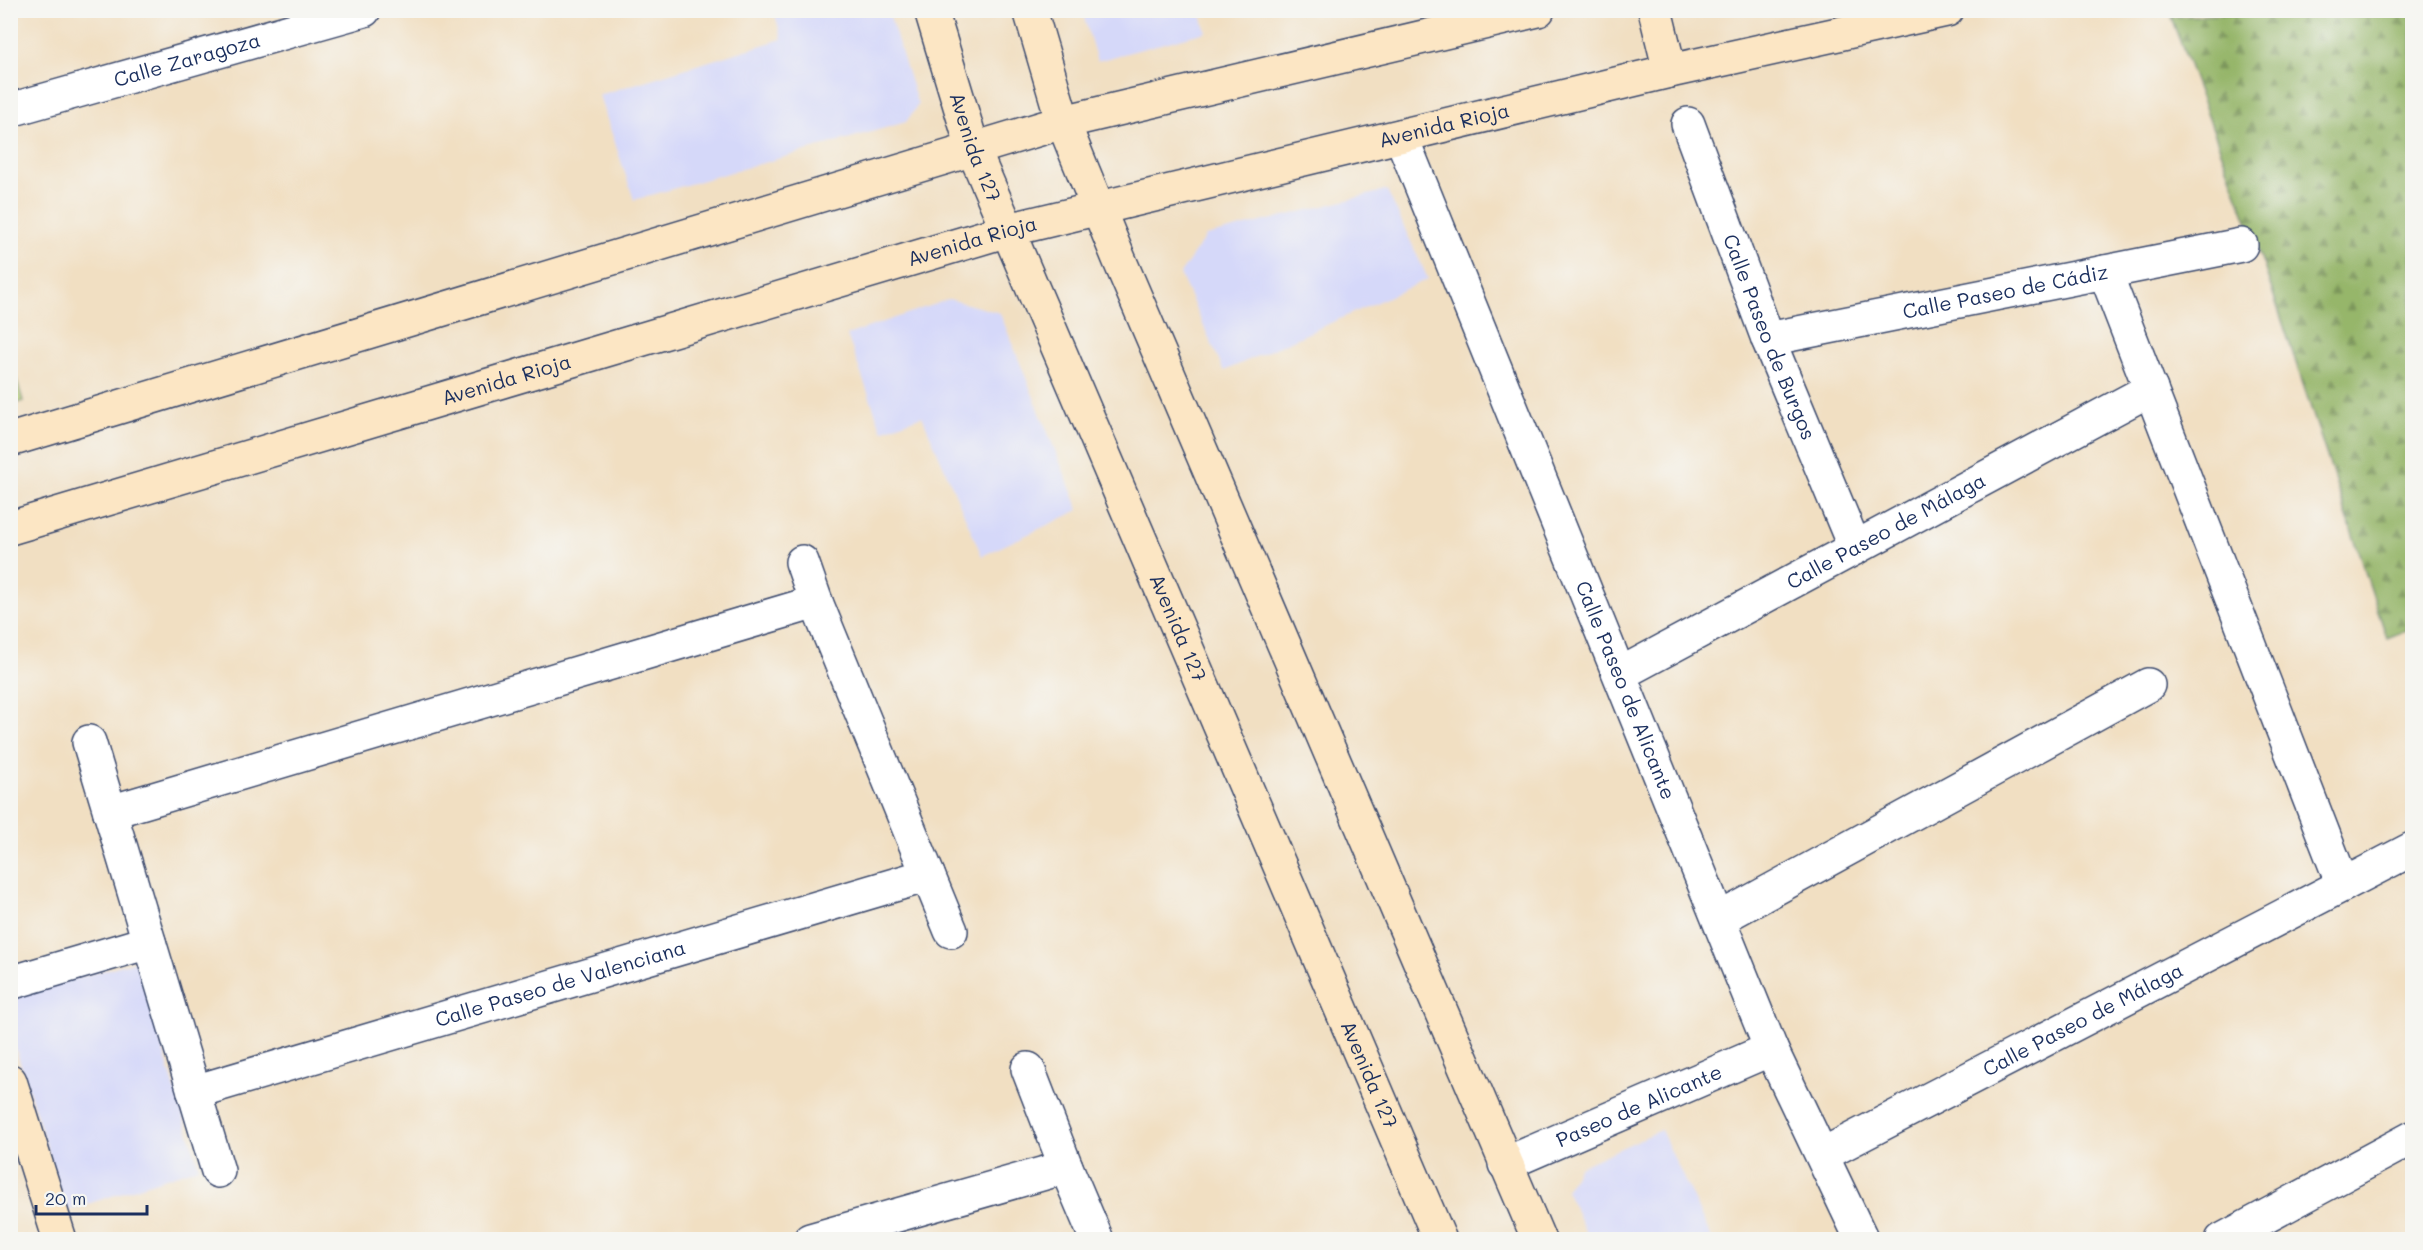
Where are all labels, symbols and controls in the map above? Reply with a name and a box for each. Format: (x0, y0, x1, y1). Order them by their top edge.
street label: Calle Zaragoza (111, 26, 263, 92)
street label: Avenida 127 (945, 89, 1008, 205)
street label: Avenida Rioja (1376, 96, 1512, 153)
street label: Avenida Rioja (904, 210, 1039, 271)
street label: Calle Paseo de Burgos (1718, 230, 1822, 443)
street label: Calle Paseo de Cádiz (1900, 258, 2110, 324)
street label: Avenida Rioja (438, 347, 574, 410)
street label: Calle Paseo de Málaga (1782, 466, 1990, 594)
street label: Avenida 127 (1144, 569, 1213, 685)
street label: Calle Paseo de Alicante (1571, 577, 1682, 803)
street label: Calle Paseo de Valenciana (432, 933, 688, 1032)
street label: Calle Paseo de Málaga (1978, 956, 2187, 1081)
street label: Avenida 127 (1336, 1016, 1405, 1132)
street label: Paseo de Alicante (1552, 1058, 1726, 1152)
scale bar (36, 1178, 147, 1216)
text: 20 m (45, 1186, 86, 1210)

